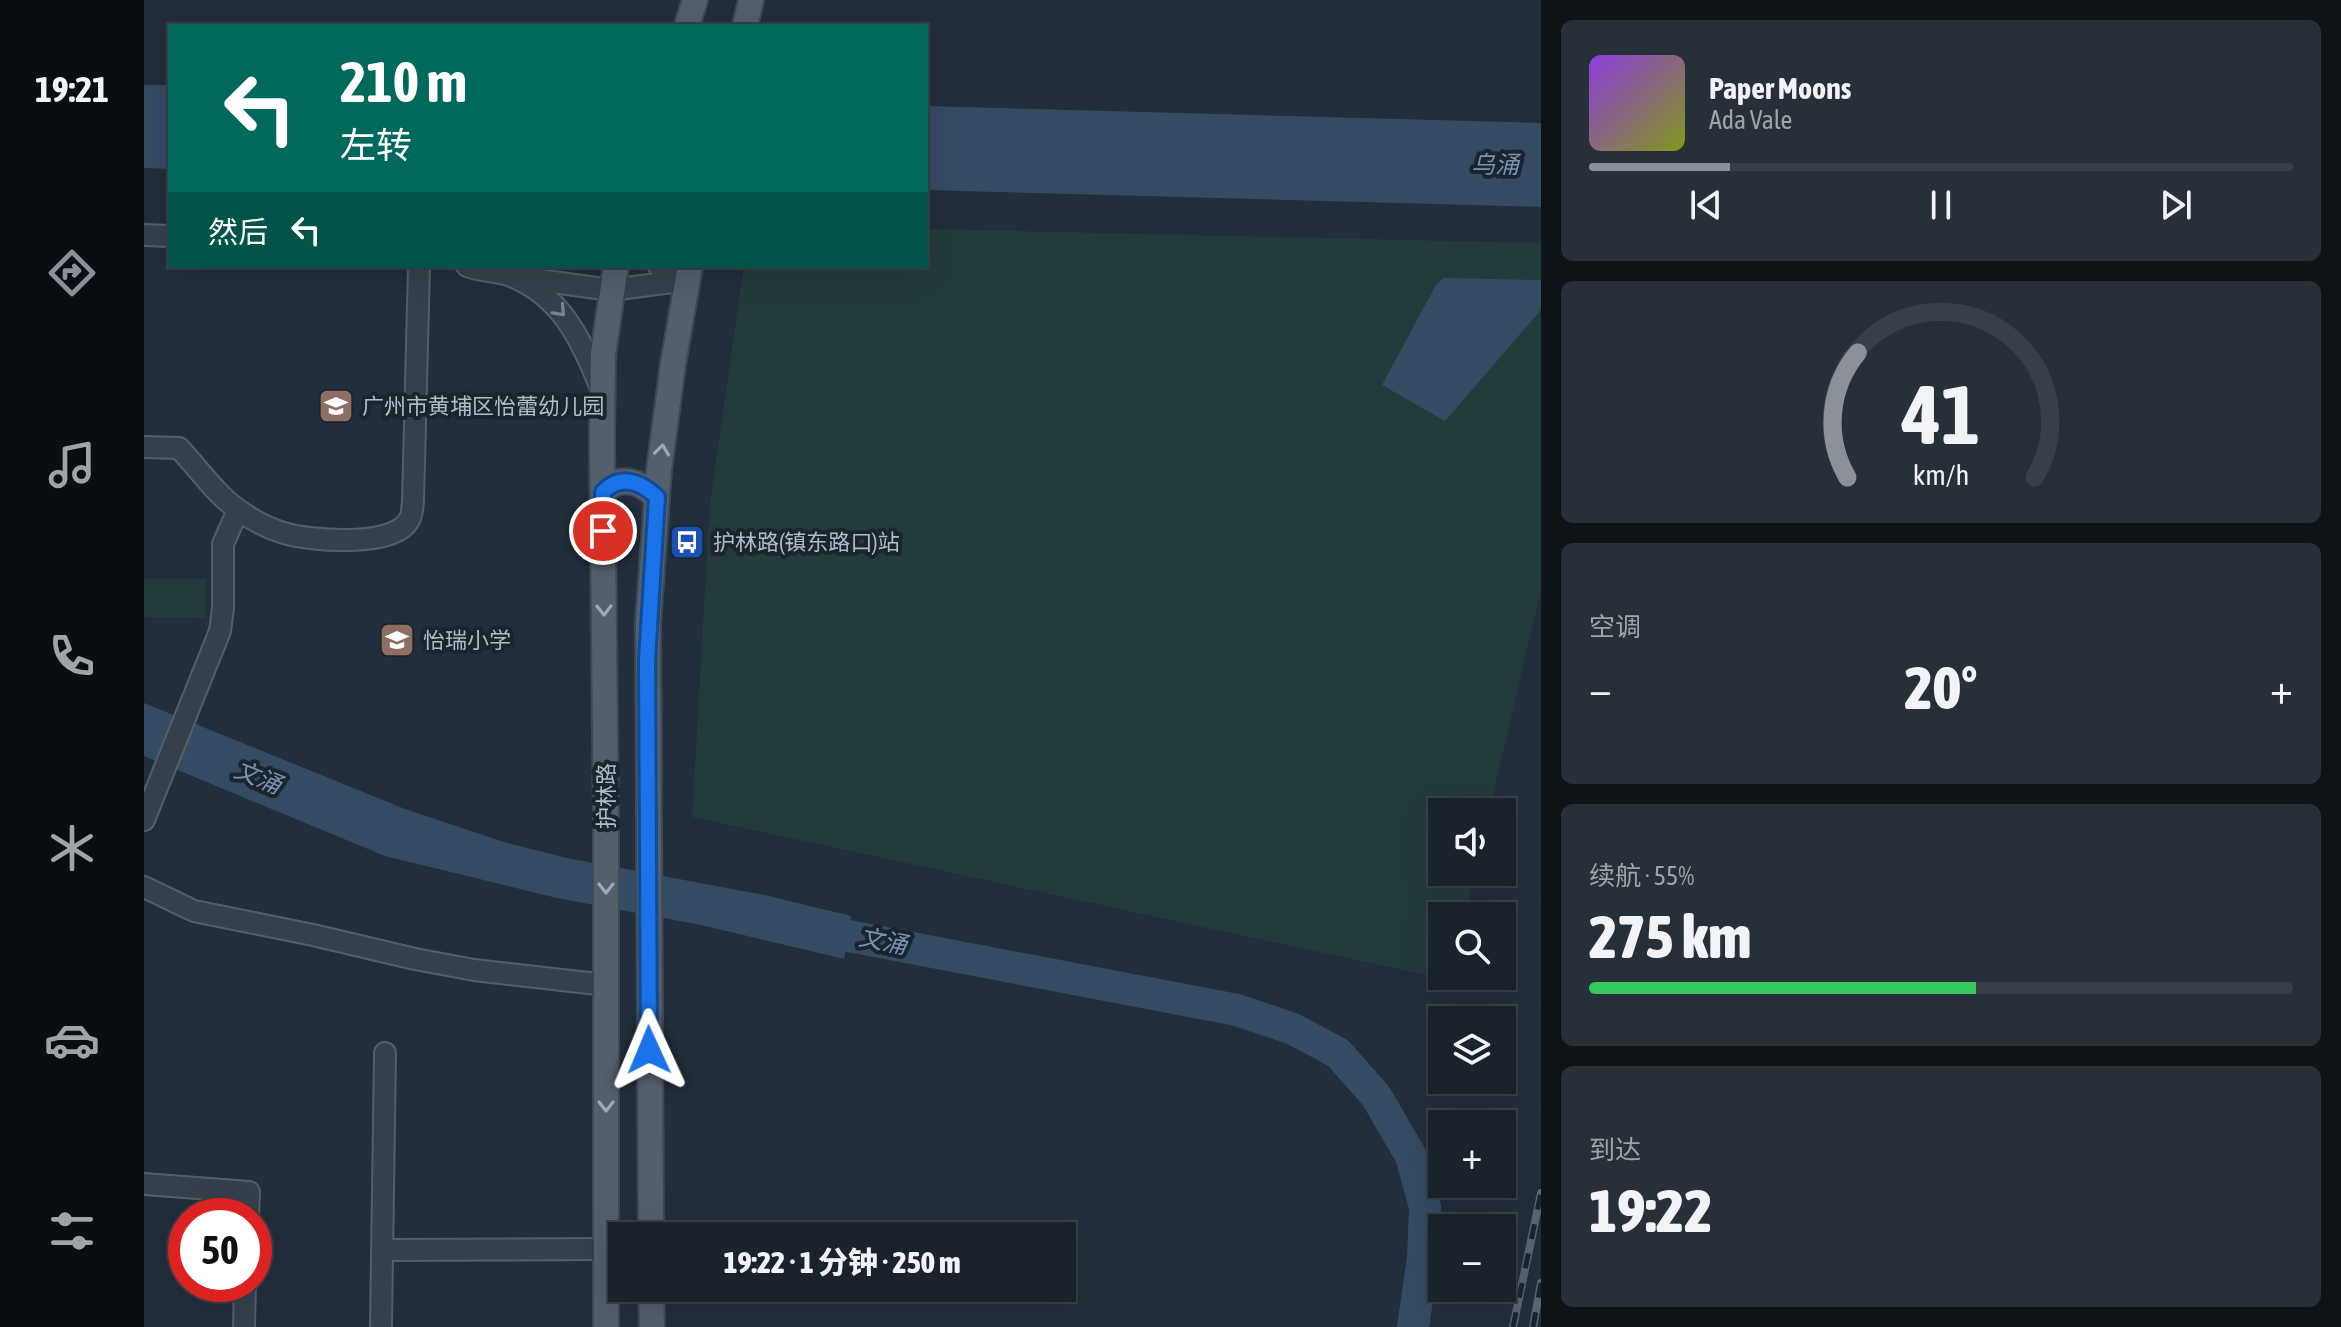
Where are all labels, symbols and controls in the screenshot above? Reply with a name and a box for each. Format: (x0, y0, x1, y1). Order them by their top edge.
text: 210 m (340, 50, 467, 114)
icon: left (208, 56, 312, 160)
text: 19:21 (35, 68, 109, 110)
text: Paper Moons (1709, 71, 1851, 105)
text: Ada Vale (1709, 105, 1792, 135)
text: 左转 (340, 124, 412, 166)
water label: 乌涌 (1471, 151, 1522, 178)
icon: previous (1684, 183, 1728, 227)
icon: pause (1919, 183, 1963, 227)
icon: next (2154, 183, 2198, 227)
icon: left (284, 208, 328, 252)
text: 然后 (208, 215, 268, 249)
icon: directions (44, 245, 100, 301)
one-way arrow (550, 302, 565, 316)
text: 41 (1901, 366, 1980, 462)
school or university icon: 广州市黄埔区怡蕾幼儿园 (317, 387, 355, 425)
place label: 广州市黄埔区怡蕾幼儿园 (362, 393, 604, 419)
icon: music (44, 437, 100, 493)
one-way arrow (653, 443, 670, 456)
text: km/h (1913, 458, 1969, 491)
pin (569, 497, 637, 565)
icon: arrive (581, 509, 625, 553)
bus stop icon: 护林路(镇东路口)站 (668, 523, 706, 561)
place label: 护林路(镇东路口)站 (713, 529, 900, 555)
one-way arrow (596, 604, 613, 617)
text: 空调 (1589, 612, 1641, 642)
school or university icon: 怡瑞小学 (378, 621, 416, 659)
place label: 怡瑞小学 (423, 627, 511, 653)
icon: phone (44, 628, 100, 684)
text: 20° (1905, 653, 1977, 722)
text: − (1589, 663, 1612, 713)
text: + (2270, 663, 2293, 713)
water label: 文涌 (231, 755, 288, 800)
street label: 护林路 (593, 763, 619, 829)
map controls (1428, 798, 1516, 1302)
button: sound (1428, 798, 1516, 886)
icon: climate (44, 820, 100, 876)
text: 续航 · 55% (1589, 861, 1694, 891)
one-way arrow (597, 882, 615, 895)
button: search (1428, 902, 1516, 990)
text: 275 km (1589, 902, 1751, 971)
water label: 文涌 (857, 923, 912, 959)
button: layers (1428, 1006, 1516, 1094)
position arrow (607, 1008, 691, 1092)
icon: car (44, 1012, 100, 1068)
one-way arrow (597, 1100, 615, 1113)
button: + (1428, 1110, 1516, 1198)
text: 到达 (1589, 1135, 1641, 1165)
text: 19:22 (1589, 1176, 1712, 1245)
speed limit sign: 50 (168, 1198, 272, 1302)
icon: filters (44, 1203, 100, 1259)
button: − (1428, 1214, 1516, 1302)
text: 19:22 · 1 分钟 · 250 m (723, 1245, 961, 1279)

